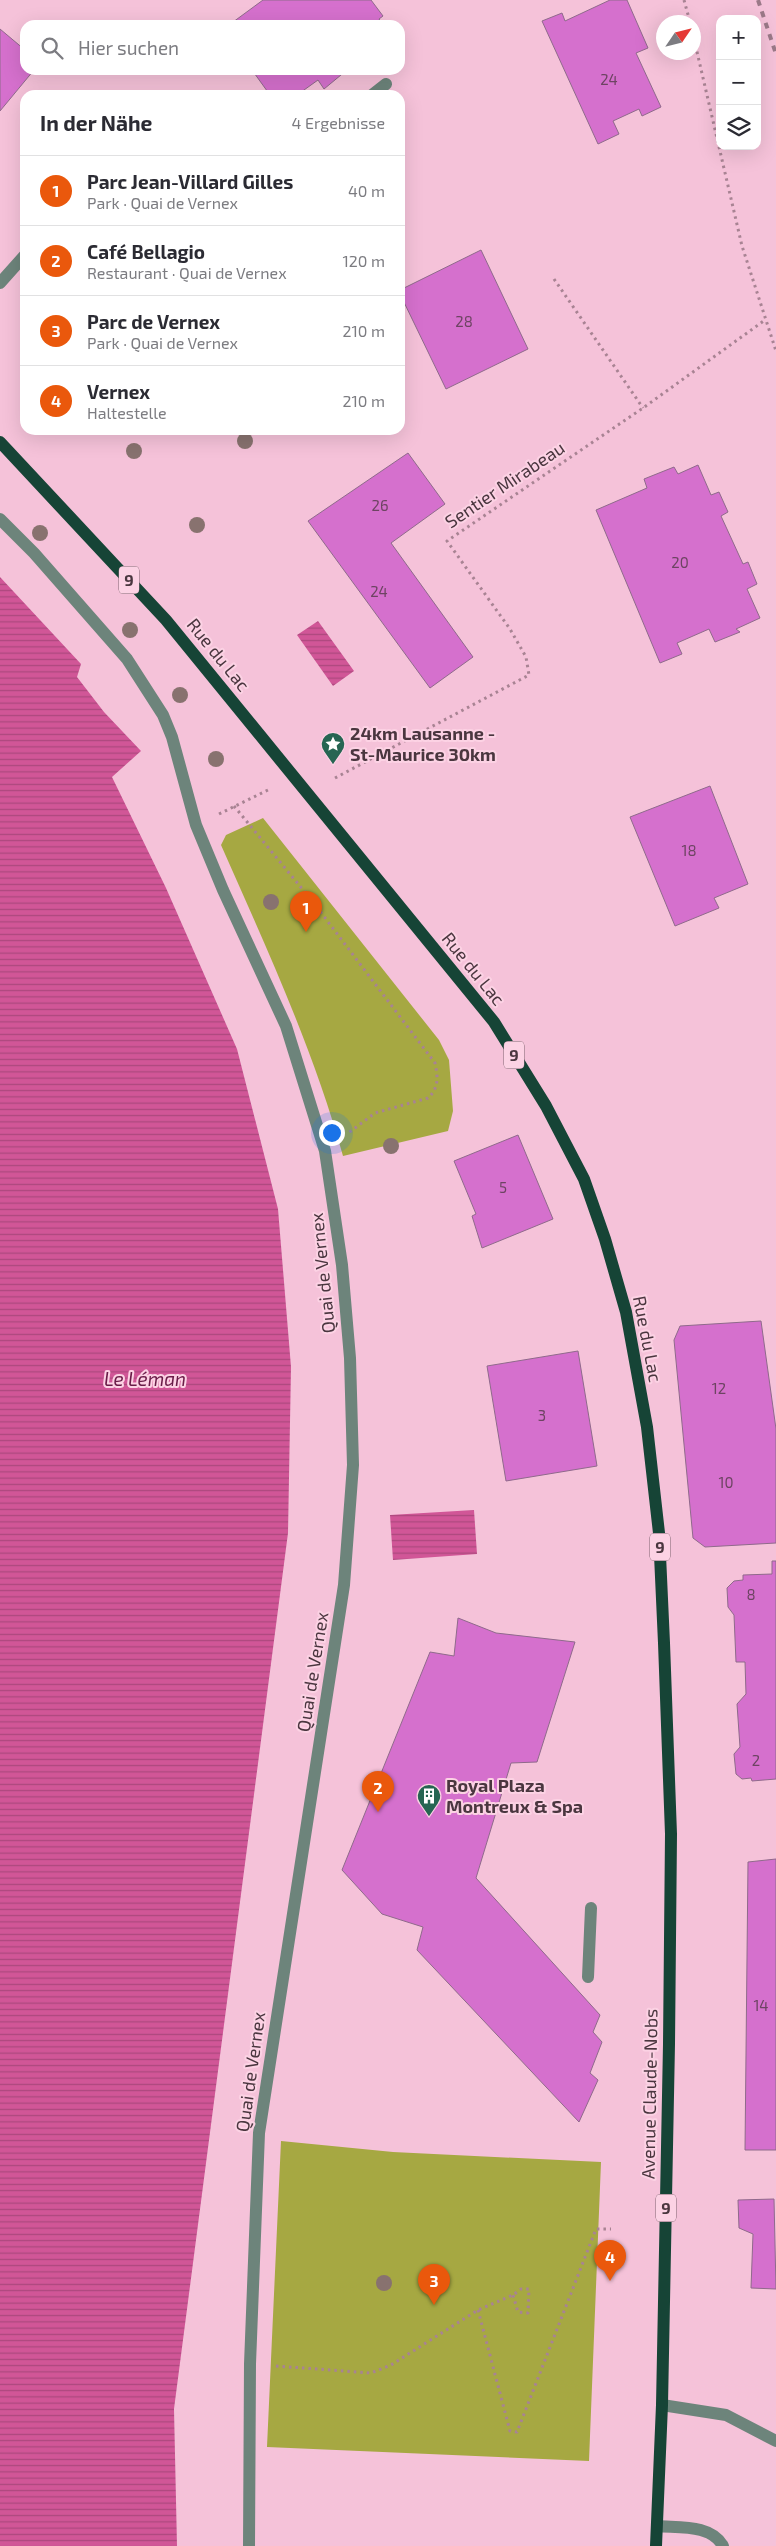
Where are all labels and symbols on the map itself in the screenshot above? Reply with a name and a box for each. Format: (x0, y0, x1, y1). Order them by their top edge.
north arrow (656, 15, 701, 60)
house number: 24 (600, 70, 618, 88)
house number: 28 (455, 312, 473, 330)
street label: Sentier Mirabeau (440, 436, 568, 532)
house number: 26 (371, 496, 389, 514)
house number: 20 (671, 553, 689, 571)
road number: 9 (119, 566, 139, 594)
house number: 24 (370, 582, 388, 600)
street label: Rue du Lac (183, 613, 255, 695)
place label: 24km Lausanne - St-Maurice 30km (350, 722, 496, 765)
place icon: 24km Lausanne - St-Maurice 30km (320, 731, 346, 765)
house number: 18 (681, 841, 697, 859)
pin: 1 (290, 891, 322, 932)
street label: Rue du Lac (438, 927, 510, 1009)
road number: 9 (504, 1042, 524, 1068)
your location (319, 1120, 345, 1146)
house number: 5 (499, 1178, 507, 1196)
street label: Quai de Vernex (305, 1211, 339, 1334)
street label: Rue du Lac (629, 1294, 667, 1384)
water label: Le Léman (104, 1367, 186, 1390)
house number: 12 (712, 1379, 726, 1397)
house number: 3 (538, 1406, 546, 1424)
house number: 10 (718, 1473, 734, 1491)
road number: 9 (650, 1534, 670, 1560)
house number: 8 (746, 1585, 756, 1603)
street label: Quai de Vernex (292, 1610, 332, 1733)
house number: 2 (752, 1751, 760, 1769)
pin: 2 (362, 1771, 394, 1812)
place label: Royal Plaza Montreux & Spa (446, 1774, 583, 1817)
building icon: Royal Plaza Montreux & Spa (416, 1783, 442, 1817)
house number: 14 (753, 1996, 769, 2014)
street label: Avenue Claude-Nobs (637, 2009, 661, 2179)
street label: Quai de Vernex (231, 2010, 269, 2133)
road number: 9 (656, 2194, 676, 2222)
pin: 4 (594, 2240, 626, 2281)
pin: 3 (418, 2264, 450, 2305)

